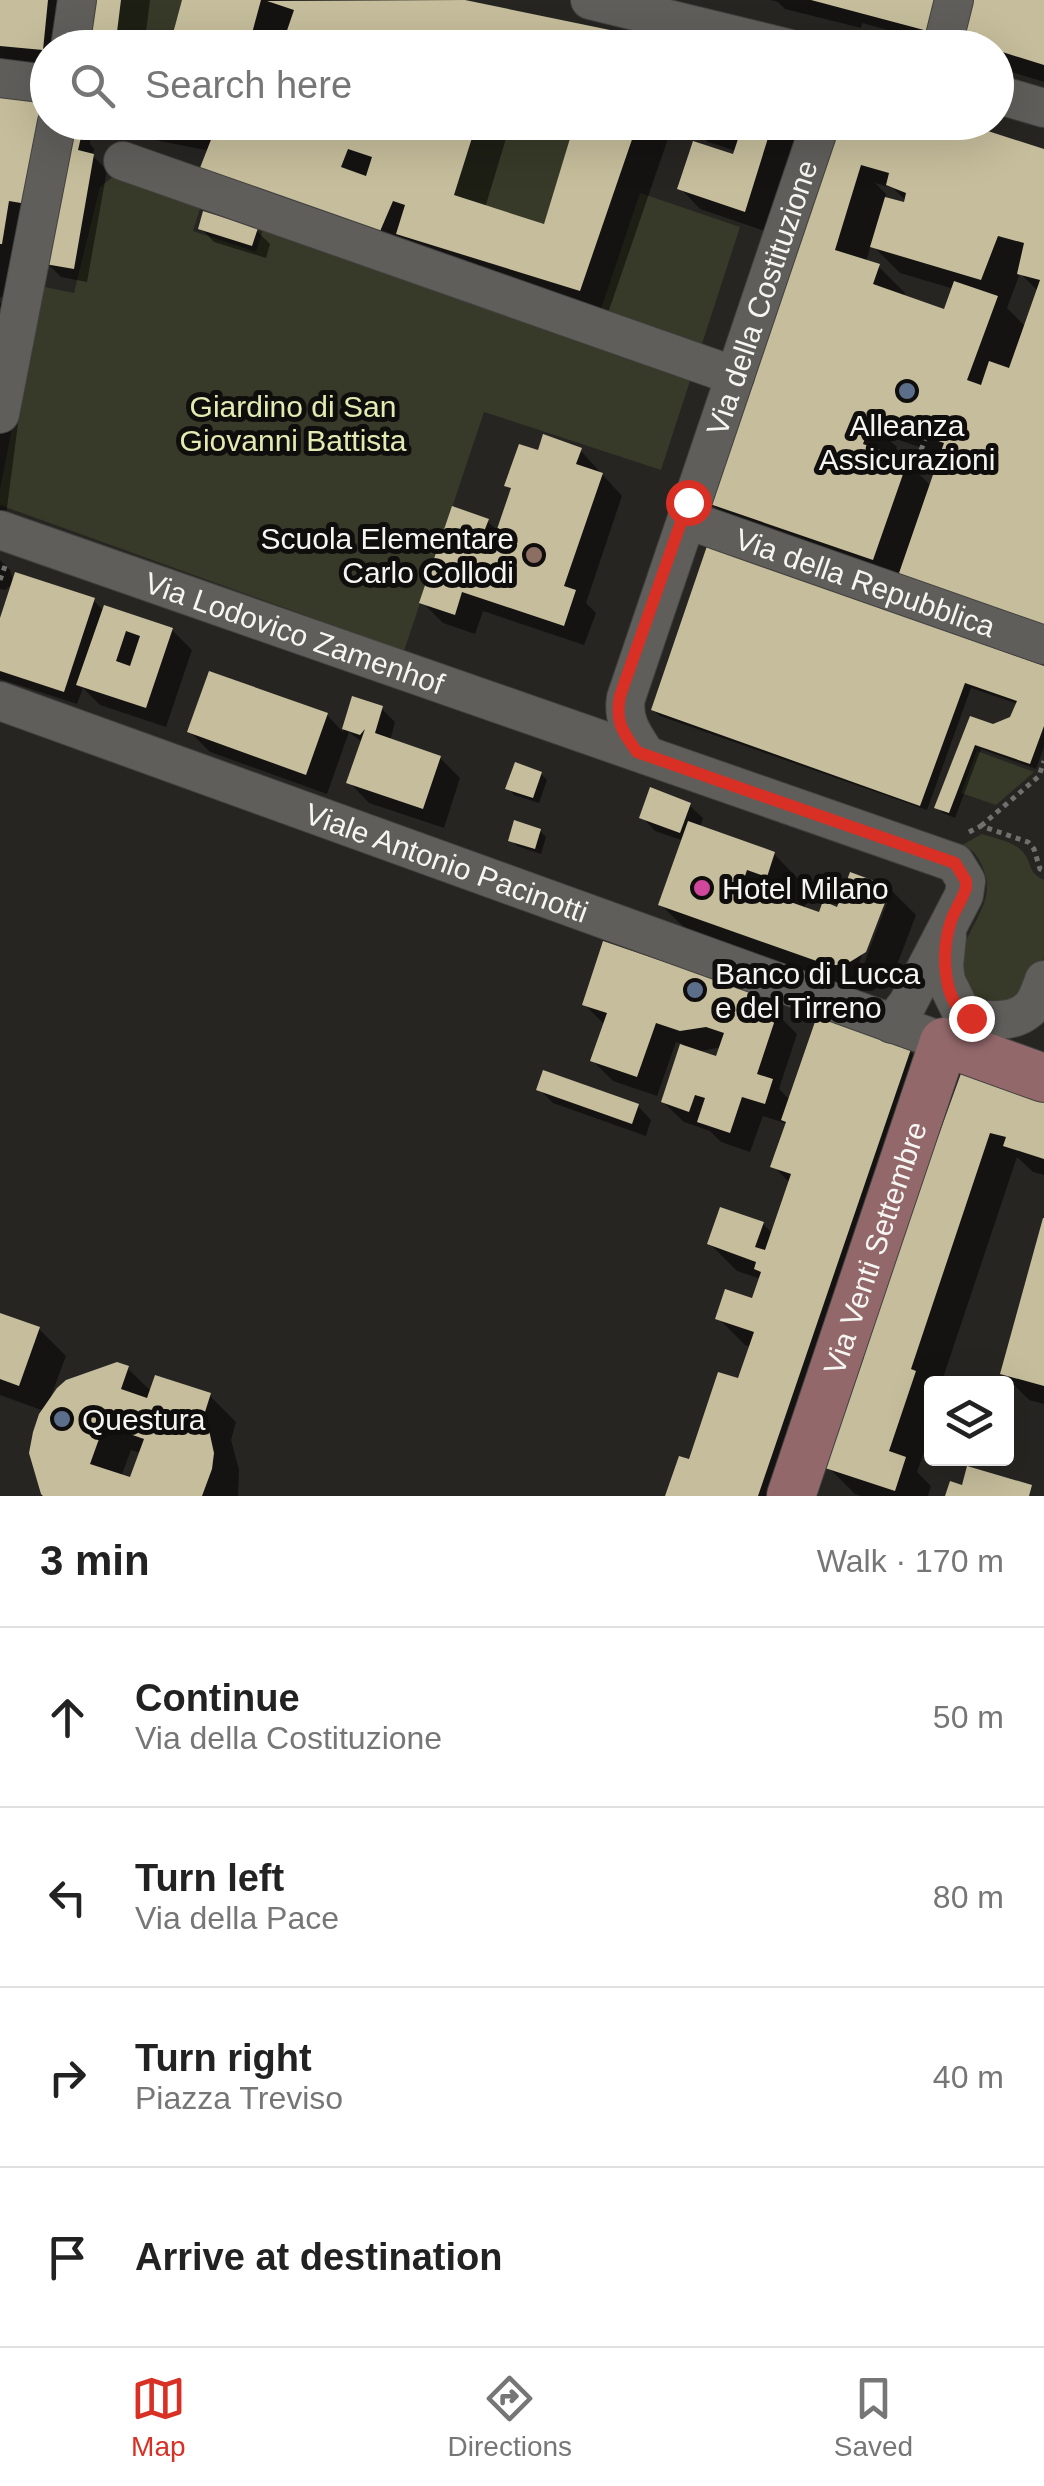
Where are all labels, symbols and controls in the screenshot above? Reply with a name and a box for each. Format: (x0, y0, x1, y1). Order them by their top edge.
search box (30, 30, 1014, 140)
icon: search (65, 58, 120, 113)
text: Search here (145, 64, 352, 106)
street label: Via della Costituzione (700, 156, 823, 439)
marker: Alleanza Assicurazioni (896, 380, 918, 402)
park label: Giardino di San Giovanni Battista (180, 390, 407, 457)
place label: Alleanza Assicurazioni (819, 409, 995, 476)
route start (666, 480, 712, 526)
street label: Via della Repubblica (731, 521, 1000, 643)
place label: Scuola Elementare Carlo Collodi (261, 522, 514, 589)
marker: Scuola Elementare Carlo Collodi (523, 544, 545, 566)
street label: Via Lodovico Zamenhof (141, 565, 449, 700)
street label: Viale Antonio Pacinotti (301, 796, 593, 929)
place label: Hotel Milano (722, 872, 889, 905)
marker: Hotel Milano (691, 877, 713, 899)
place label: Banco di Lucca e del Tirreno (715, 957, 920, 1024)
marker: Banco di Lucca e del Tirreno (684, 979, 706, 1001)
route end (949, 996, 995, 1042)
street label: Via Venti Settembre (817, 1117, 933, 1378)
map controls (924, 1376, 1014, 1466)
button: layers (924, 1376, 1014, 1466)
place label: Questura (82, 1403, 206, 1436)
marker: Questura (51, 1408, 73, 1430)
text: 3 min (40, 1537, 150, 1584)
text: Walk · 170 m (817, 1543, 1004, 1579)
text: Continue (135, 1677, 300, 1719)
icon: ahead (40, 1690, 95, 1745)
text: 50 m (933, 1699, 1004, 1735)
text: Via della Costituzione (135, 1720, 442, 1756)
text: Turn left (135, 1857, 284, 1899)
icon: left (40, 1870, 95, 1925)
text: 80 m (933, 1879, 1004, 1915)
text: Via della Pace (135, 1900, 339, 1936)
text: Turn right (135, 2037, 312, 2079)
icon: right (40, 2050, 95, 2105)
text: 40 m (933, 2059, 1004, 2095)
text: Piazza Treviso (135, 2080, 343, 2116)
icon: arrive (40, 2230, 95, 2285)
text: Arrive at destination (135, 2236, 502, 2278)
tab: Map (131, 2371, 186, 2463)
tab: Directions (448, 2371, 572, 2463)
tab: Saved (834, 2371, 913, 2463)

